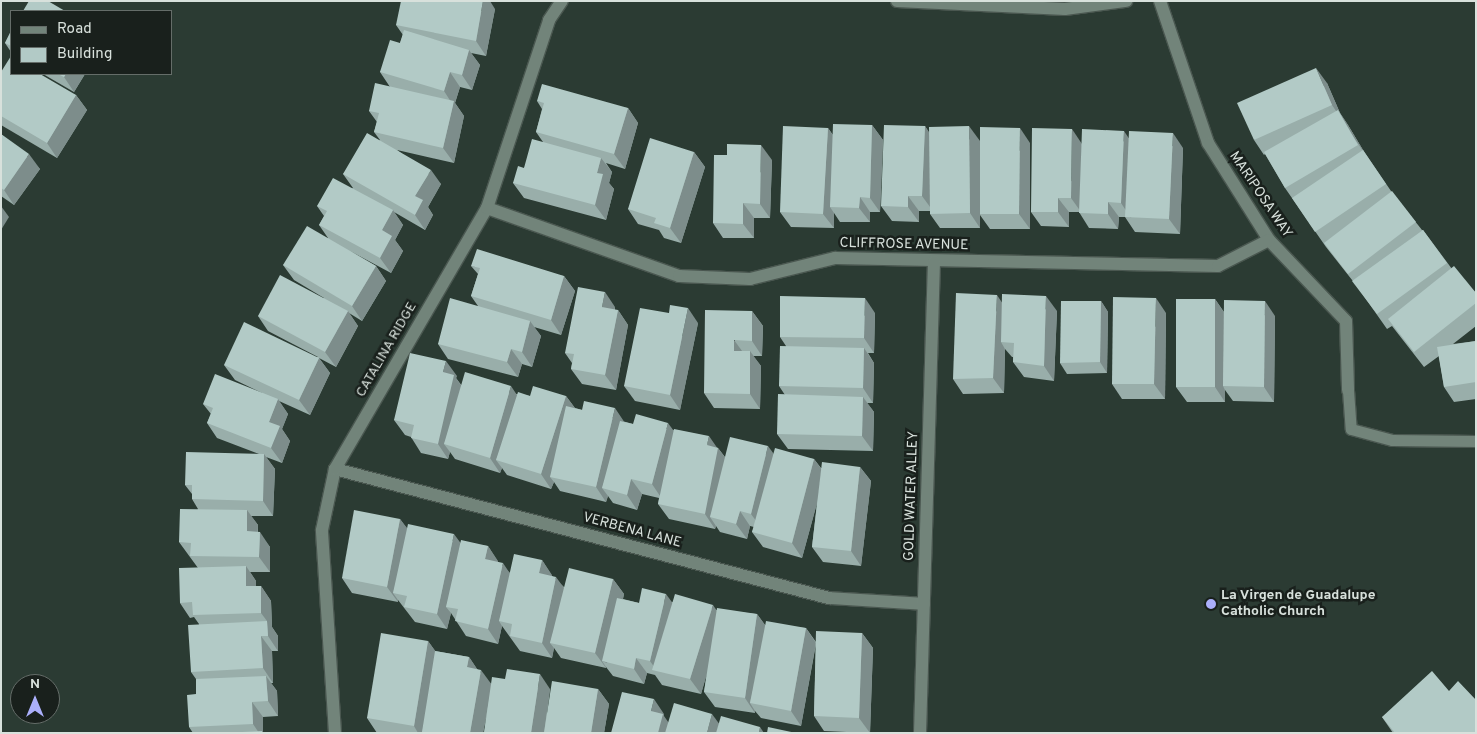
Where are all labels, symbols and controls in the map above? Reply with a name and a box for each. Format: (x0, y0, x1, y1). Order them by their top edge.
legend (10, 10, 172, 75)
text: Road (57, 20, 92, 39)
text: Building (57, 45, 112, 64)
street label: MARIPOSA WAY (1225, 148, 1295, 242)
street label: CLIFFROSE AVENUE (839, 235, 969, 255)
street label: CATALINA RIDGE (353, 299, 421, 401)
street label: GOLD WATER ALLEY (901, 430, 923, 562)
street label: VERBENA LANE (581, 510, 683, 552)
place label: La Virgen de Guadalupe Catholic Church (1221, 588, 1376, 620)
marker: La Virgen de Guadalupe Catholic Church (1205, 598, 1217, 610)
north arrow (10, 674, 60, 724)
text: N (30, 676, 40, 693)

